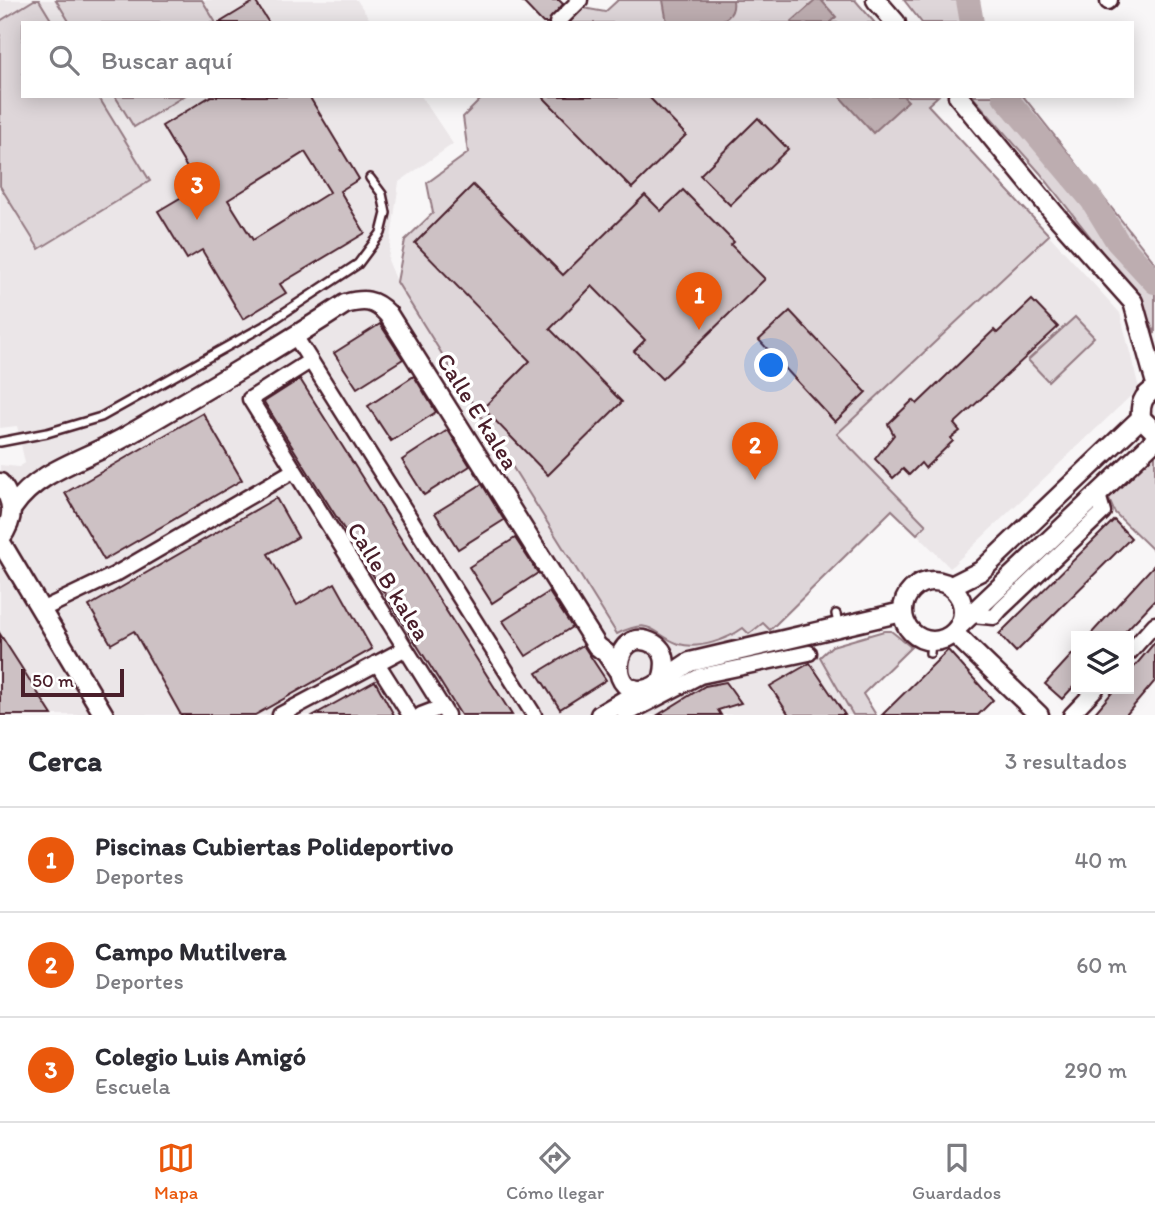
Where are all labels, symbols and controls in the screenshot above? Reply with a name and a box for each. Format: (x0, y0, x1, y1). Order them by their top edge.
search box (21, 21, 1134, 98)
icon: search (45, 41, 83, 79)
text: Buscar aquí (101, 44, 232, 76)
pin: 3 (174, 162, 220, 220)
pin: 1 (676, 272, 722, 330)
street label: Calle E kalea (431, 347, 525, 475)
your location (754, 348, 788, 382)
pin: 2 (732, 422, 778, 480)
street label: Calle B kalea (341, 517, 437, 646)
map controls (1071, 631, 1134, 694)
button: layers (1071, 631, 1134, 694)
scale bar (21, 666, 124, 698)
text: 50 m (32, 669, 74, 692)
text: Cerca (28, 742, 102, 779)
text: 3 resultados (1005, 747, 1127, 775)
text: Piscinas Cubiertas Polideportivo (95, 830, 454, 862)
text: 1 (46, 846, 56, 874)
text: 40 m (1074, 846, 1127, 874)
text: Deportes (95, 862, 184, 890)
text: Campo Mutilvera (95, 935, 286, 967)
text: 2 (45, 951, 57, 979)
text: 60 m (1076, 951, 1127, 979)
text: Deportes (95, 967, 184, 995)
text: Colegio Luis Amigó (95, 1040, 306, 1072)
text: 3 (45, 1056, 57, 1084)
text: 290 m (1064, 1056, 1127, 1084)
text: Escuela (95, 1072, 171, 1100)
tab: Mapa (154, 1139, 198, 1204)
tab: Cómo llegar (506, 1139, 604, 1204)
tab: Guardados (912, 1139, 1001, 1204)

